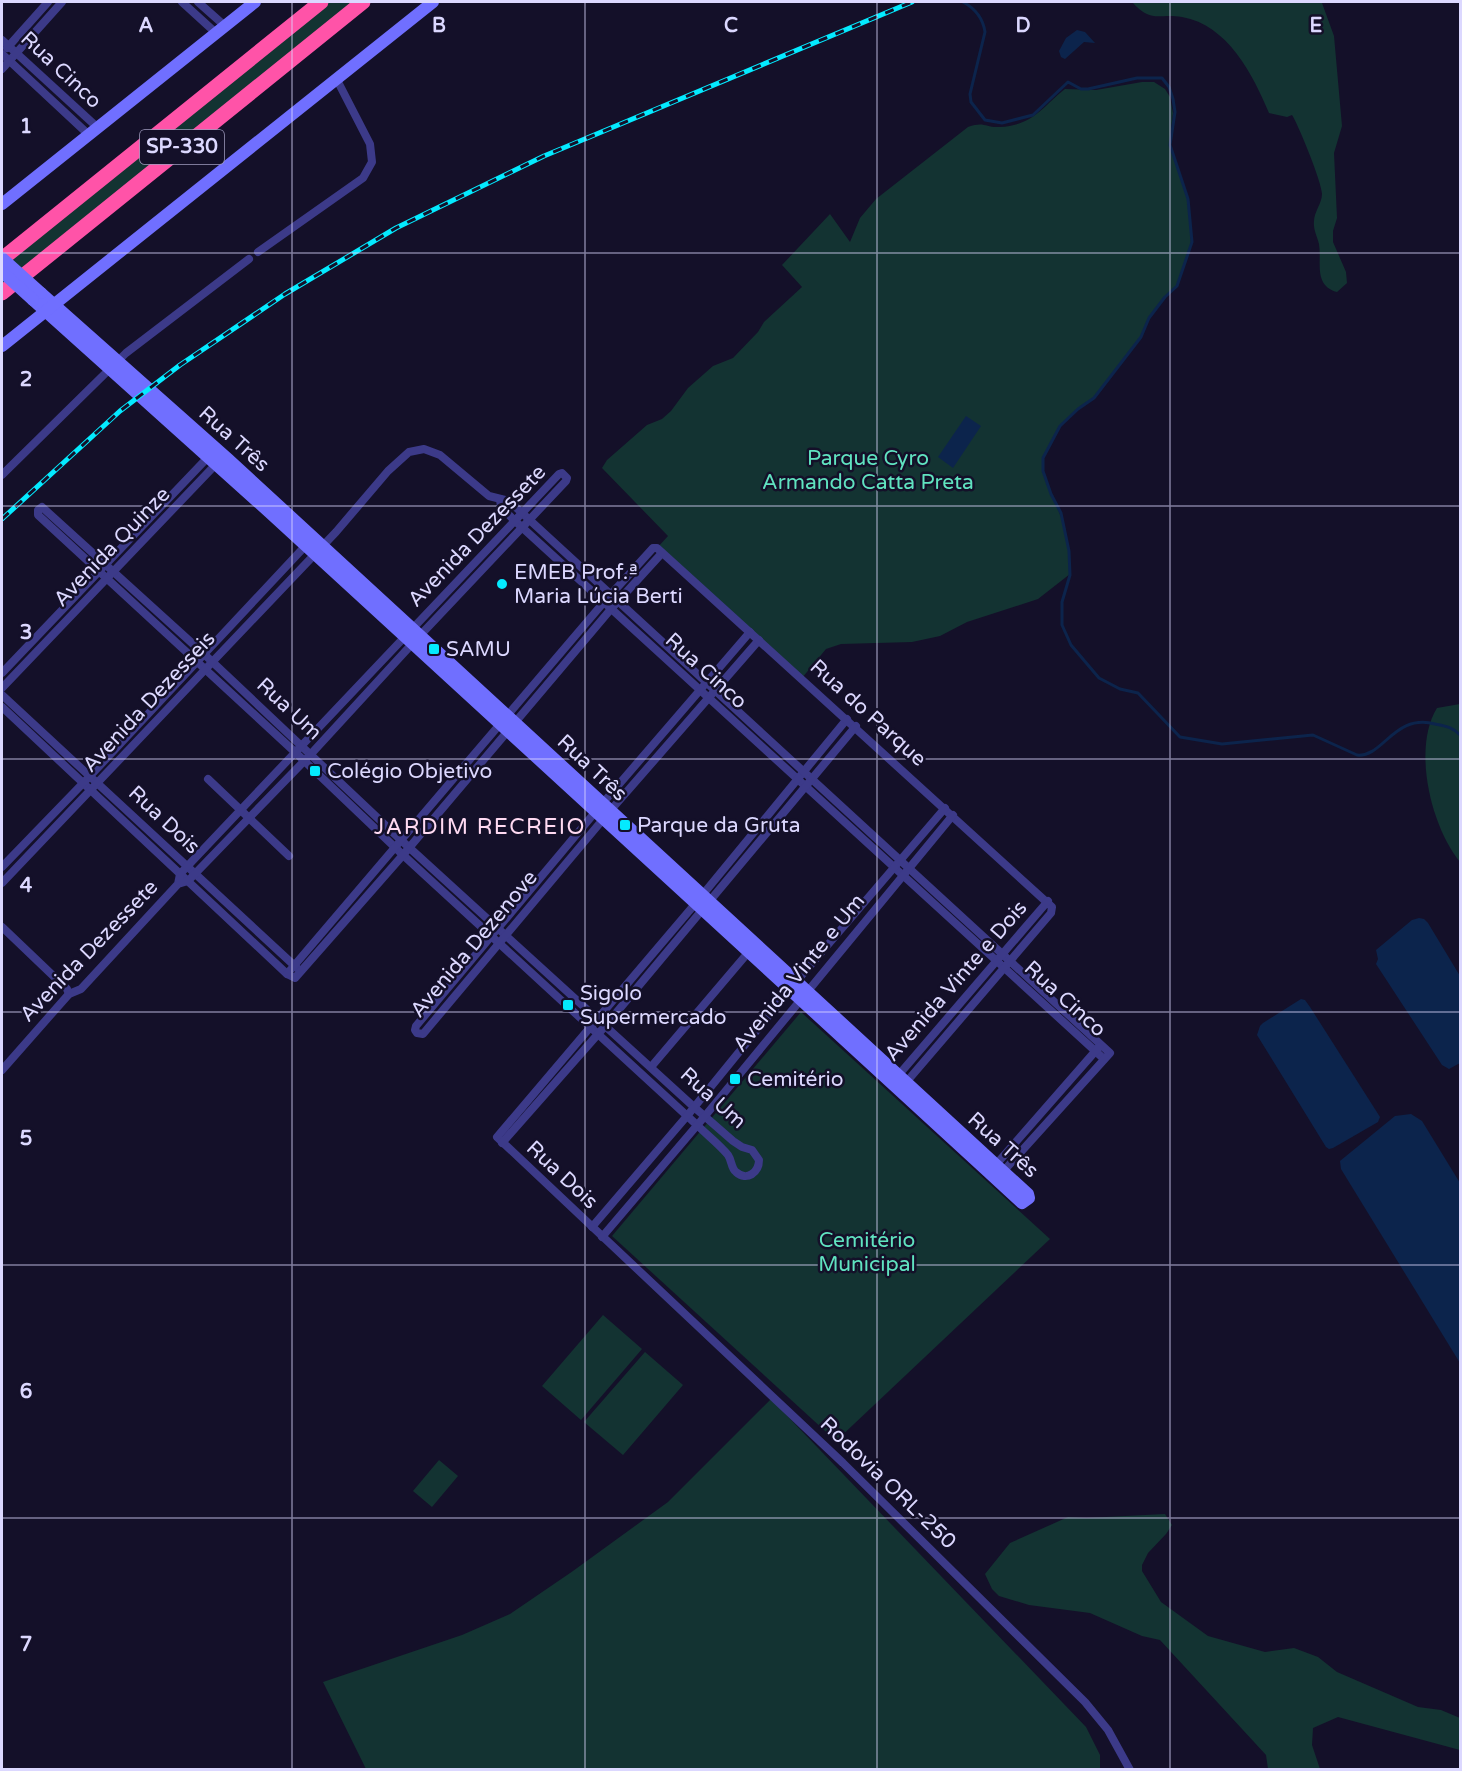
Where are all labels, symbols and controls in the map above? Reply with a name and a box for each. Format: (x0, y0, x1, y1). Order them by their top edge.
text: A (139, 14, 154, 38)
text: B (432, 14, 446, 38)
text: C (724, 14, 738, 38)
text: D (1015, 14, 1031, 38)
text: E (1310, 14, 1323, 38)
street label: Rua Cinco (15, 26, 107, 114)
text: 1 (20, 115, 32, 139)
road number: SP-330 (140, 130, 224, 164)
text: 2 (20, 368, 32, 392)
street label: Rua Três (194, 401, 274, 477)
park label: Parque Cyro Armando Catta Preta (762, 446, 974, 495)
street label: Avenida Dezessete (403, 460, 551, 612)
street label: Avenida Quinze (49, 482, 175, 612)
place label: EMEB Prof.ª Maria Lúcia Berti (514, 560, 683, 609)
marker: EMEB Prof.ª Maria Lúcia Berti (495, 577, 509, 591)
text: 3 (20, 621, 32, 645)
street label: Avenida Dezesseis (77, 626, 221, 778)
street label: Rua Cinco (660, 628, 752, 714)
place label: SAMU (446, 637, 511, 662)
marker: SAMU (427, 642, 441, 656)
street label: Rua do Parque (805, 654, 931, 772)
street label: Rua Um (251, 673, 327, 745)
street label: Rua Três (552, 729, 632, 807)
place label: Colégio Objetivo (327, 759, 492, 784)
marker: Colégio Objetivo (308, 764, 322, 778)
street label: Rua Dois (123, 781, 205, 859)
place label: Parque da Gruta (637, 813, 801, 838)
district label: JARDIM RECREIO (374, 814, 586, 840)
marker: Parque da Gruta (618, 818, 632, 832)
street label: Avenida Dezenove (405, 865, 543, 1023)
text: 4 (20, 874, 33, 898)
street label: Avenida Dezessete (15, 875, 163, 1027)
street label: Avenida Vinte e Um (728, 889, 870, 1057)
street label: Avenida Vinte e Dois (879, 896, 1033, 1066)
street label: Rua Cinco (1019, 956, 1111, 1042)
place label: Sigolo Supermercado (580, 981, 727, 1030)
marker: Sigolo Supermercado (561, 998, 575, 1012)
street label: Rua Um (675, 1062, 751, 1134)
place label: Cemitério (747, 1067, 843, 1092)
marker: Cemitério (728, 1072, 742, 1086)
street label: Rua Três (963, 1107, 1043, 1183)
text: 5 (20, 1127, 32, 1151)
street label: Rua Dois (521, 1136, 603, 1214)
park label: Cemitério Municipal (818, 1228, 916, 1277)
text: 6 (20, 1380, 32, 1404)
street label: Rodovia ORL-250 (815, 1412, 961, 1554)
text: 7 (20, 1633, 32, 1657)

